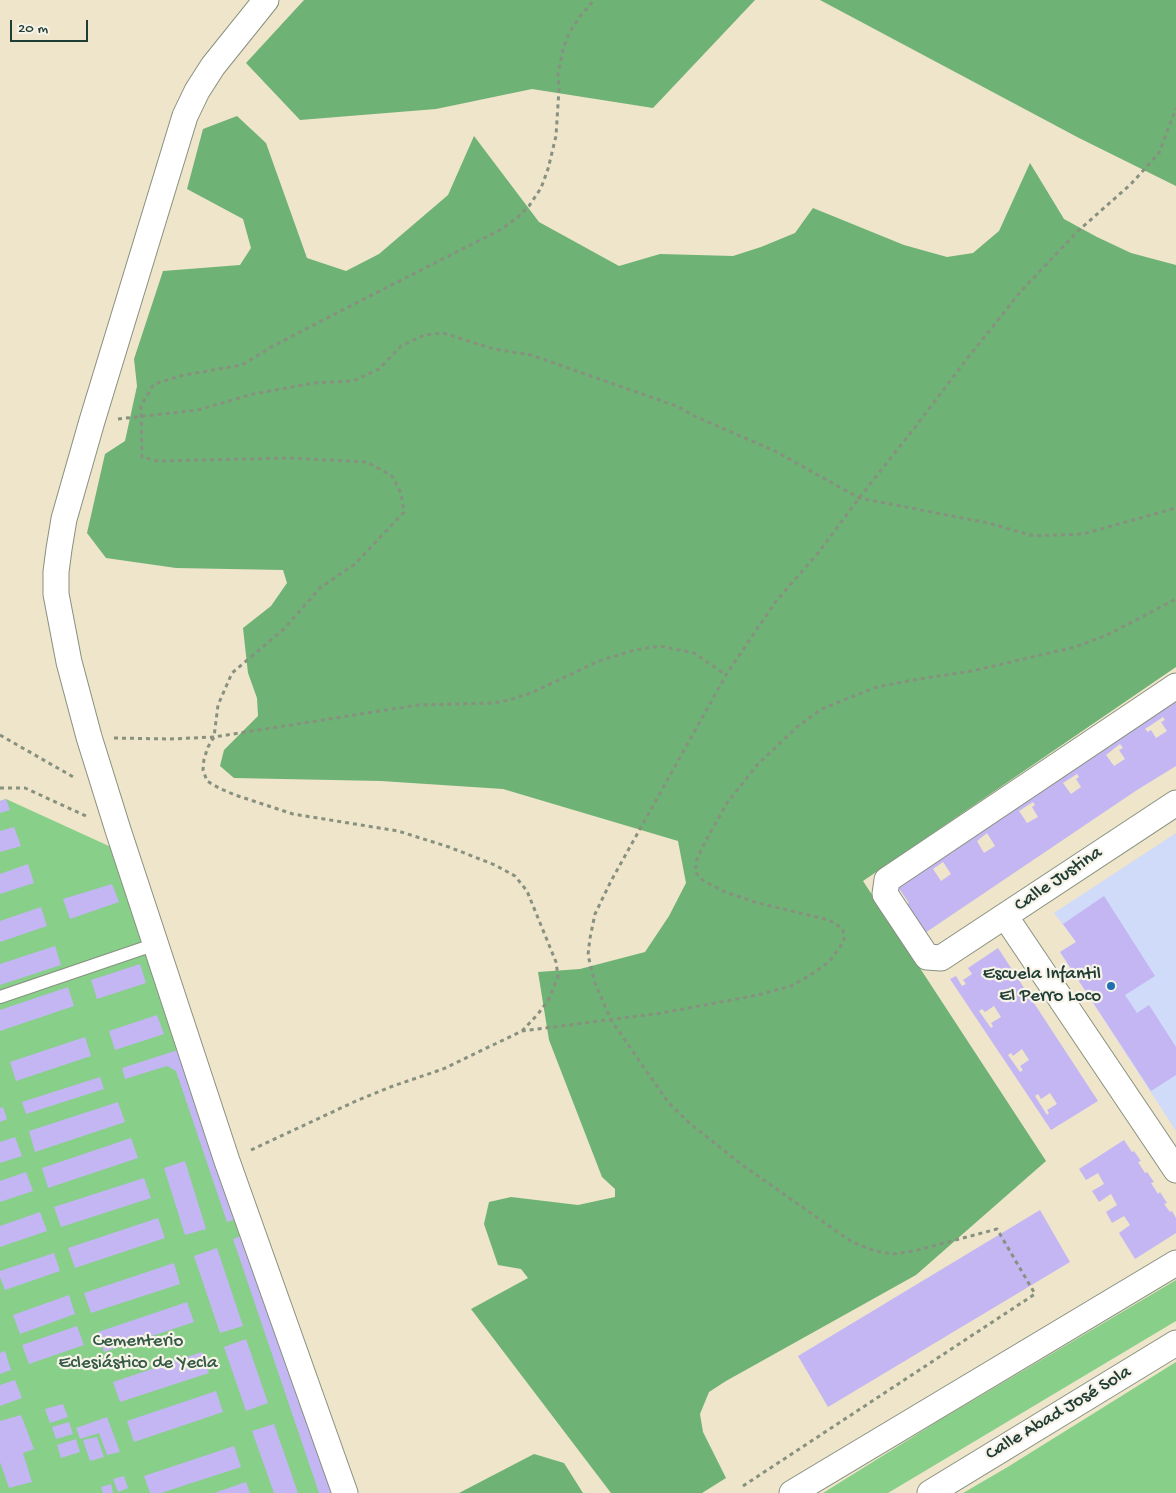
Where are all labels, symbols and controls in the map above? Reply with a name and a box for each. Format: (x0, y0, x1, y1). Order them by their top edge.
scale bar (12, 10, 90, 42)
text: 20 m (18, 20, 48, 38)
street label: Calle Justina (1011, 842, 1107, 918)
place label: Escuela Infantil El Perro Loco (983, 964, 1101, 1008)
marker: Escuela Infantil El Perro Loco (1105, 980, 1117, 992)
park label: Cementerio Eclesiástico de Yecla (59, 1331, 217, 1375)
street label: Calle Abad José Sola (982, 1362, 1136, 1466)

